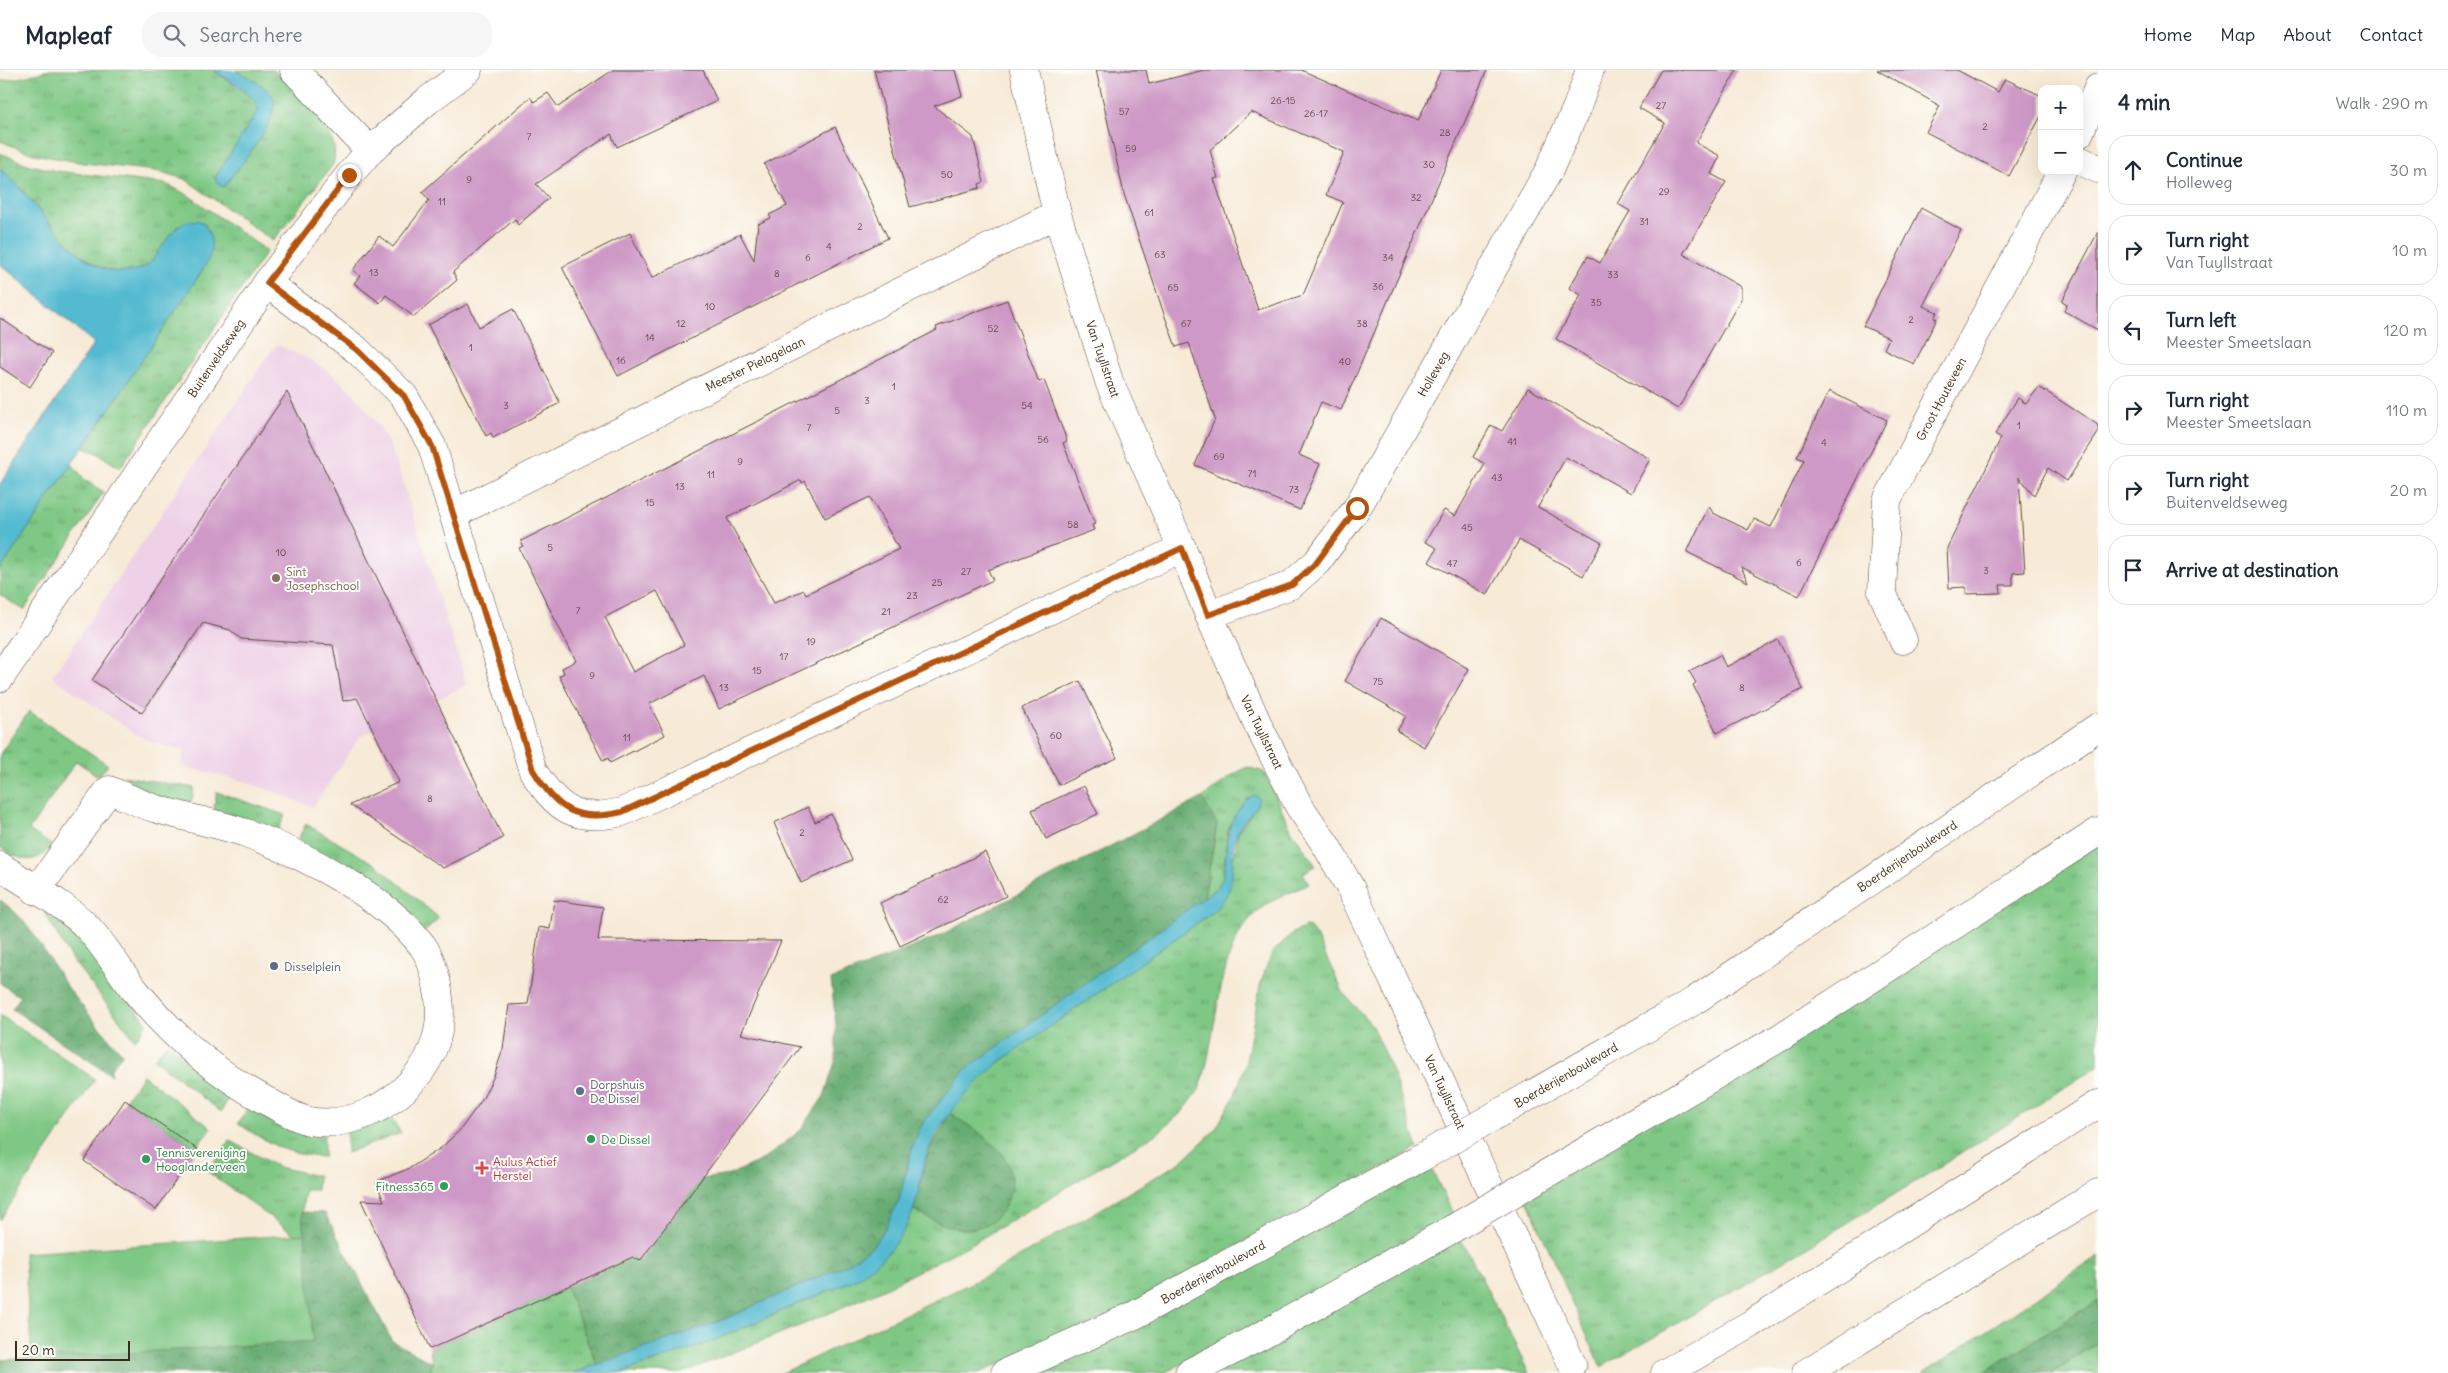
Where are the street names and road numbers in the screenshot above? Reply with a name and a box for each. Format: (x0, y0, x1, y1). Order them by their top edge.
street label: Buitenveldseweg (184, 316, 248, 400)
street label: Van Tuyllstraat (1083, 319, 1123, 399)
street label: Meester Pielagelaan (703, 333, 807, 395)
street label: Holleweg (1414, 349, 1452, 399)
street label: Groot Houteveen (1913, 355, 1969, 443)
street label: Van Tuyllstraat (1238, 693, 1286, 771)
street label: Boerderijenboulevard (1854, 817, 1960, 895)
street label: Boerderijenboulevard (1512, 1039, 1620, 1111)
street label: Van Tuyllstraat (1421, 1052, 1469, 1132)
street label: Boerderijenboulevard (1158, 1237, 1268, 1307)

